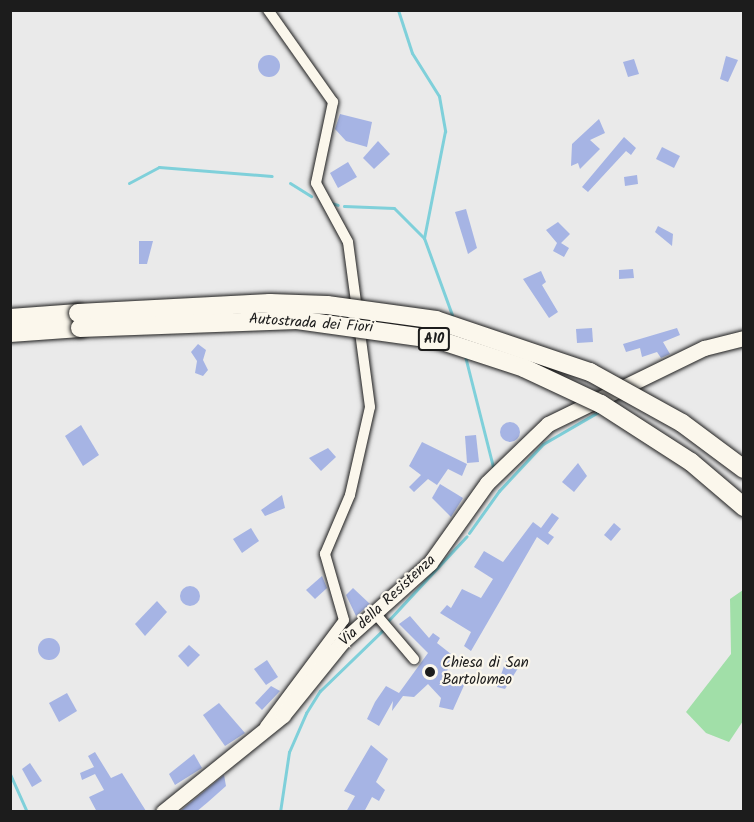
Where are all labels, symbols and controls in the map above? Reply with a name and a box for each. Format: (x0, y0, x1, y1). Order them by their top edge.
street label: Autostrada dei Fiori (248, 311, 374, 337)
road number: A10 (418, 328, 450, 350)
street label: Via della Resistenza (336, 552, 440, 650)
place label: Chiesa di San Bartolomeo (442, 654, 529, 689)
marker: Chiesa di San Bartolomeo (423, 665, 437, 679)

